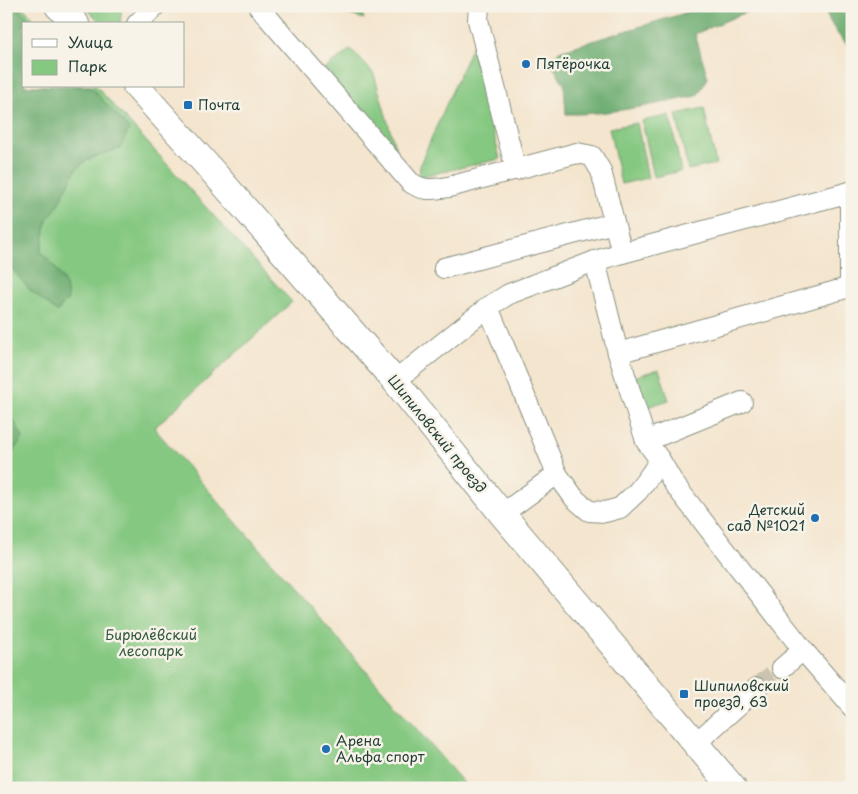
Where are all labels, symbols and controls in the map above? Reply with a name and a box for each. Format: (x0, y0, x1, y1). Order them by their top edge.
legend (22, 22, 185, 88)
text: Улица (68, 30, 113, 53)
place label: Пятёрочка (536, 53, 610, 74)
text: Парк (68, 54, 107, 77)
marker: Пятёрочка (520, 58, 532, 70)
place label: Почта (198, 94, 240, 115)
marker: Почта (182, 99, 194, 111)
street label: Шипиловский проезд (383, 370, 492, 497)
place label: Детский сад №1021 (727, 499, 805, 536)
marker: Детский сад №1021 (809, 512, 821, 524)
park label: Бирюлёвский лесопарк (105, 624, 197, 661)
place label: Шипиловский проезд, 63 (694, 675, 789, 712)
marker: Шипиловский проезд, 63 (678, 688, 690, 700)
place label: Арена Альфа спорт (336, 730, 425, 767)
marker: Арена Альфа спорт (320, 743, 332, 755)

